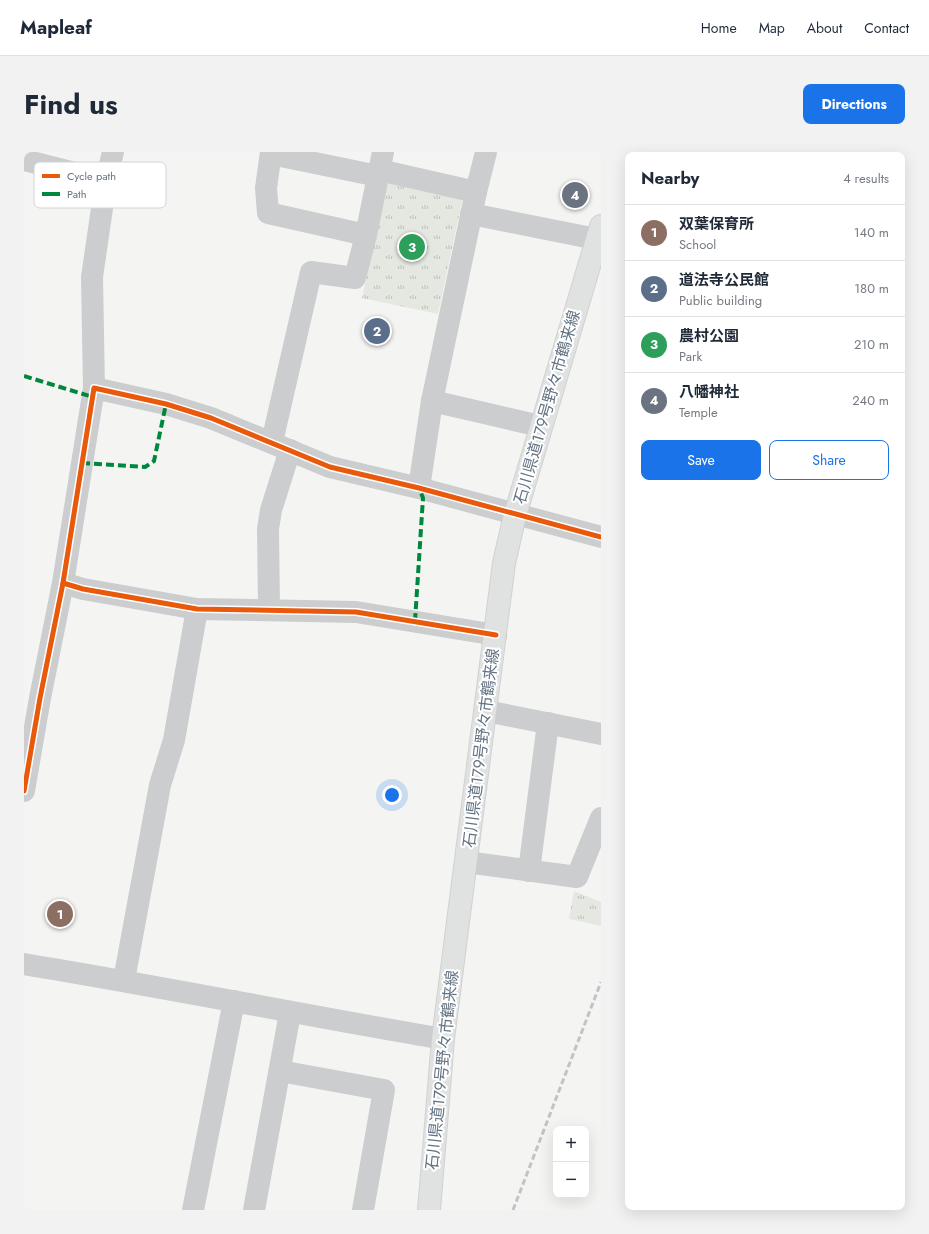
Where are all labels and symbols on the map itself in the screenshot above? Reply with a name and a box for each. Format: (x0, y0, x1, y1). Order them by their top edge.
legend (34, 162, 166, 208)
text: Cycle path (67, 168, 116, 184)
pin: 4 (562, 180, 588, 210)
text: Path (67, 186, 86, 202)
pin: 3 (399, 232, 425, 262)
street label: 石川県道179号野々市鶴来線 (508, 307, 586, 507)
pin: 2 (364, 316, 390, 346)
street label: 石川県道179号野々市鶴来線 (457, 647, 505, 849)
your location (382, 785, 402, 805)
pin: 1 (47, 899, 73, 929)
street label: 石川県道179号野々市鶴来線 (420, 969, 464, 1171)

